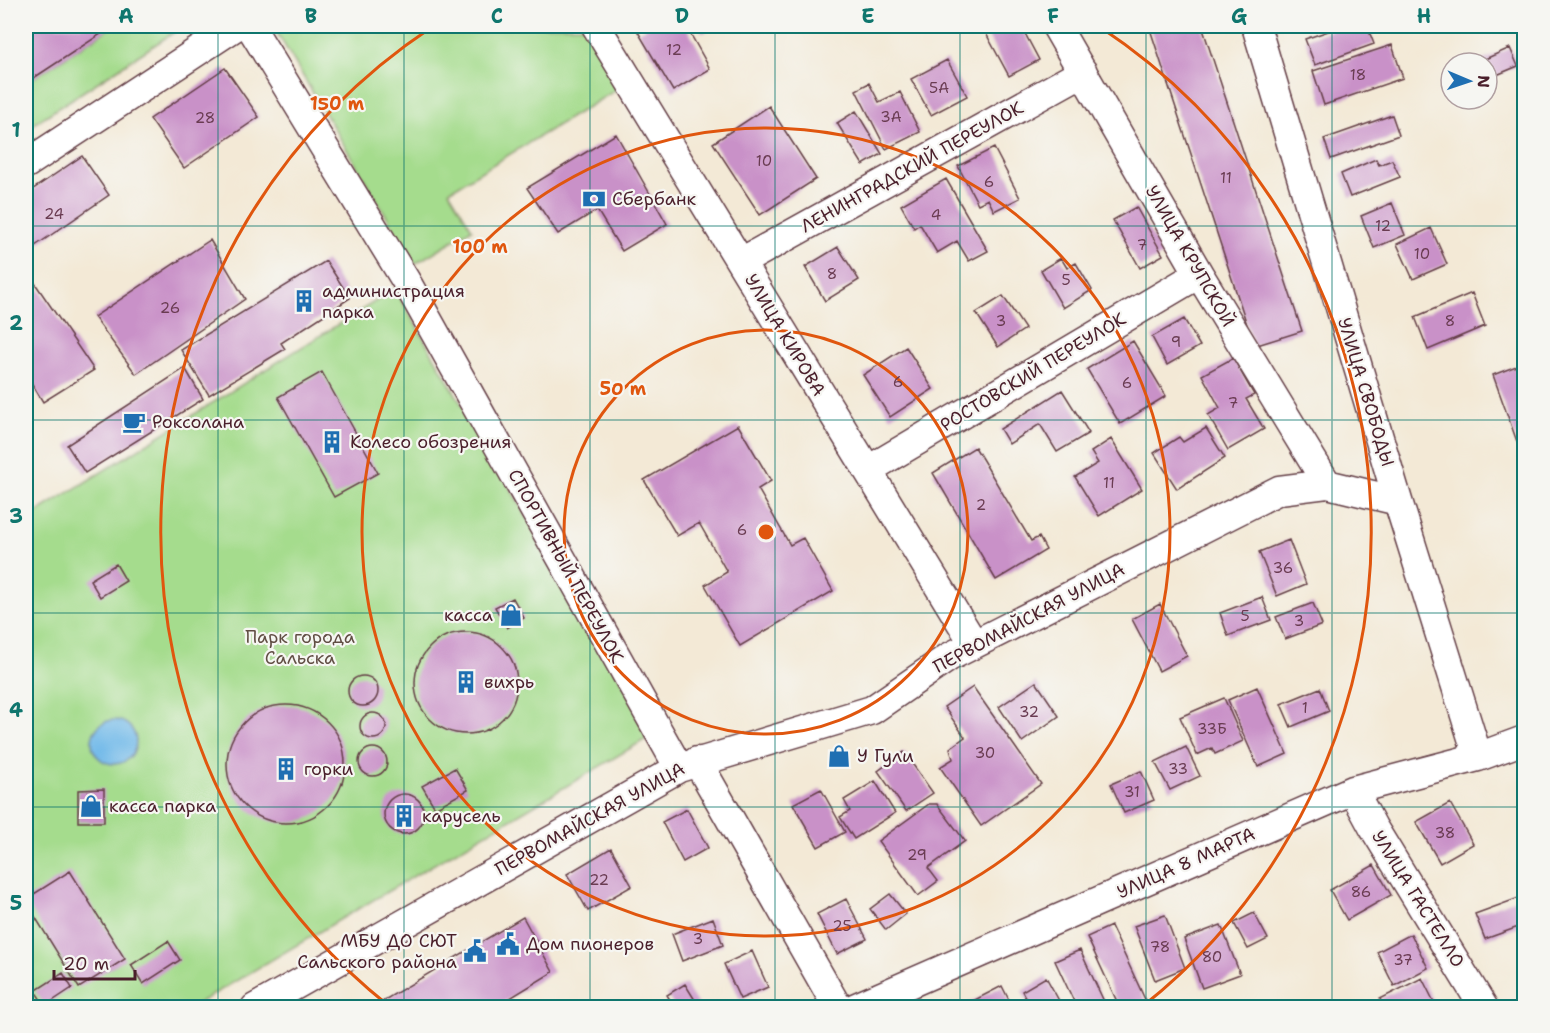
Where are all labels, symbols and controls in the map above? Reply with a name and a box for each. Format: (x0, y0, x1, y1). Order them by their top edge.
text: A (118, 3, 134, 29)
text: B (305, 3, 317, 29)
text: C (491, 3, 503, 29)
text: D (675, 3, 689, 29)
text: E (861, 3, 875, 29)
text: F (1047, 3, 1059, 29)
text: G (1231, 3, 1247, 29)
text: H (1417, 3, 1431, 29)
house number: 12 (666, 40, 682, 60)
north arrow (1439, 51, 1499, 111)
house number: 18 (1350, 65, 1366, 85)
text: N (1473, 75, 1494, 88)
house number: 5А (929, 78, 949, 98)
text: 150 m (310, 92, 365, 116)
street label: ЛЕНИНГРАДСКИЙ ПЕРЕУЛОК (796, 95, 1028, 238)
house number: 3А (880, 107, 902, 127)
house number: 28 (195, 108, 215, 128)
text: 1 (11, 117, 21, 143)
house number: 10 (756, 151, 772, 171)
house number: 11 (1220, 168, 1232, 188)
house number: 6 (984, 172, 994, 192)
street label: УЛИЦА КРУПСКОЙ (1140, 181, 1240, 331)
bank icon: Сбербанк (581, 186, 607, 212)
place label: Сбербанк (612, 187, 696, 211)
house number: 24 (44, 204, 64, 224)
house number: 4 (931, 205, 941, 225)
house number: 12 (1375, 216, 1391, 236)
text: 100 m (452, 235, 508, 259)
house number: 7 (1137, 235, 1147, 255)
house number: 10 (1414, 244, 1430, 264)
house number: 8 (827, 264, 837, 284)
street label: УЛИЦА КИРОВА (739, 270, 831, 400)
house number: 5 (1061, 270, 1071, 290)
place label: администрация парка (322, 279, 465, 324)
building icon: администрация парка (291, 288, 317, 314)
house number: 26 (160, 298, 180, 318)
street label: РОСТОВСКИЙ ПЕРЕУЛОК (936, 307, 1131, 437)
text: 2 (9, 310, 23, 336)
house number: 3 (996, 311, 1006, 331)
house number: 8 (1445, 311, 1455, 331)
street label: УЛИЦА СВОБОДЫ (1332, 315, 1400, 469)
house number: 9 (1171, 332, 1181, 352)
house number: 6 (893, 372, 903, 392)
house number: 6 (1122, 373, 1132, 393)
text: 50 m (600, 377, 647, 401)
house number: 7 (1228, 393, 1238, 413)
cafe icon: Роксолана (121, 409, 147, 435)
place label: Роксолана (152, 410, 244, 434)
building icon: Колесо обозрения (319, 429, 345, 455)
place label: Колесо обозрения (350, 430, 511, 454)
street label: СПОРТИВНЫЙ ПЕРЕУЛОК (503, 465, 630, 668)
house number: 11 (1103, 473, 1115, 493)
house number: 2 (976, 495, 986, 515)
text: 3 (9, 503, 23, 529)
house number: 6 (737, 520, 747, 540)
centre of rings (756, 522, 776, 542)
street label: ПЕРВОМАЙСКАЯ УЛИЦА (929, 557, 1129, 679)
house number: 36 (1273, 558, 1293, 578)
shop icon: касса (498, 602, 524, 628)
place label: касса (444, 603, 493, 627)
house number: 5 (1240, 606, 1250, 626)
house number: 3 (1294, 611, 1304, 631)
park label: Парк города Сальска (245, 625, 355, 670)
building icon: вихрь (453, 669, 479, 695)
place label: вихрь (484, 670, 534, 694)
text: 4 (9, 697, 23, 723)
house number: 1 (1302, 698, 1308, 718)
house number: 32 (1019, 702, 1039, 722)
house number: 33Б (1197, 719, 1227, 739)
shop icon: У Гули (826, 743, 852, 769)
house number: 30 (975, 743, 995, 763)
place label: У Гули (857, 744, 914, 768)
building icon: горки (273, 756, 299, 782)
place label: горки (304, 757, 354, 781)
street label: ПЕРВОМАЙСКАЯ УЛИЦА (491, 757, 689, 881)
house number: 33 (1168, 759, 1188, 779)
house number: 31 (1124, 782, 1140, 802)
shop icon: касса парка (78, 793, 104, 819)
place label: касса парка (109, 794, 216, 818)
building icon: карусель (391, 803, 417, 829)
place label: карусель (422, 804, 501, 828)
street label: УЛИЦА 8 МАРТА (1113, 822, 1259, 904)
house number: 38 (1435, 823, 1455, 843)
street label: УЛИЦА ГАСТЕЛЛО (1366, 826, 1470, 972)
house number: 29 (907, 845, 927, 865)
house number: 22 (589, 870, 609, 890)
house number: 86 (1351, 882, 1371, 902)
text: 5 (10, 890, 22, 916)
house number: 25 (832, 916, 852, 936)
place label: МБУ ДО СЮТ Сальского района (297, 929, 457, 974)
house number: 3 (693, 929, 703, 949)
public building icon: Дом пионеров (495, 931, 521, 957)
place label: Дом пионеров (526, 932, 654, 956)
house number: 78 (1150, 937, 1170, 957)
public building icon: МБУ ДО СЮТ Сальского района (462, 938, 488, 964)
scale bar (54, 943, 135, 981)
house number: 80 (1202, 947, 1222, 967)
house number: 37 (1393, 950, 1413, 970)
text: 20 m (63, 952, 109, 976)

